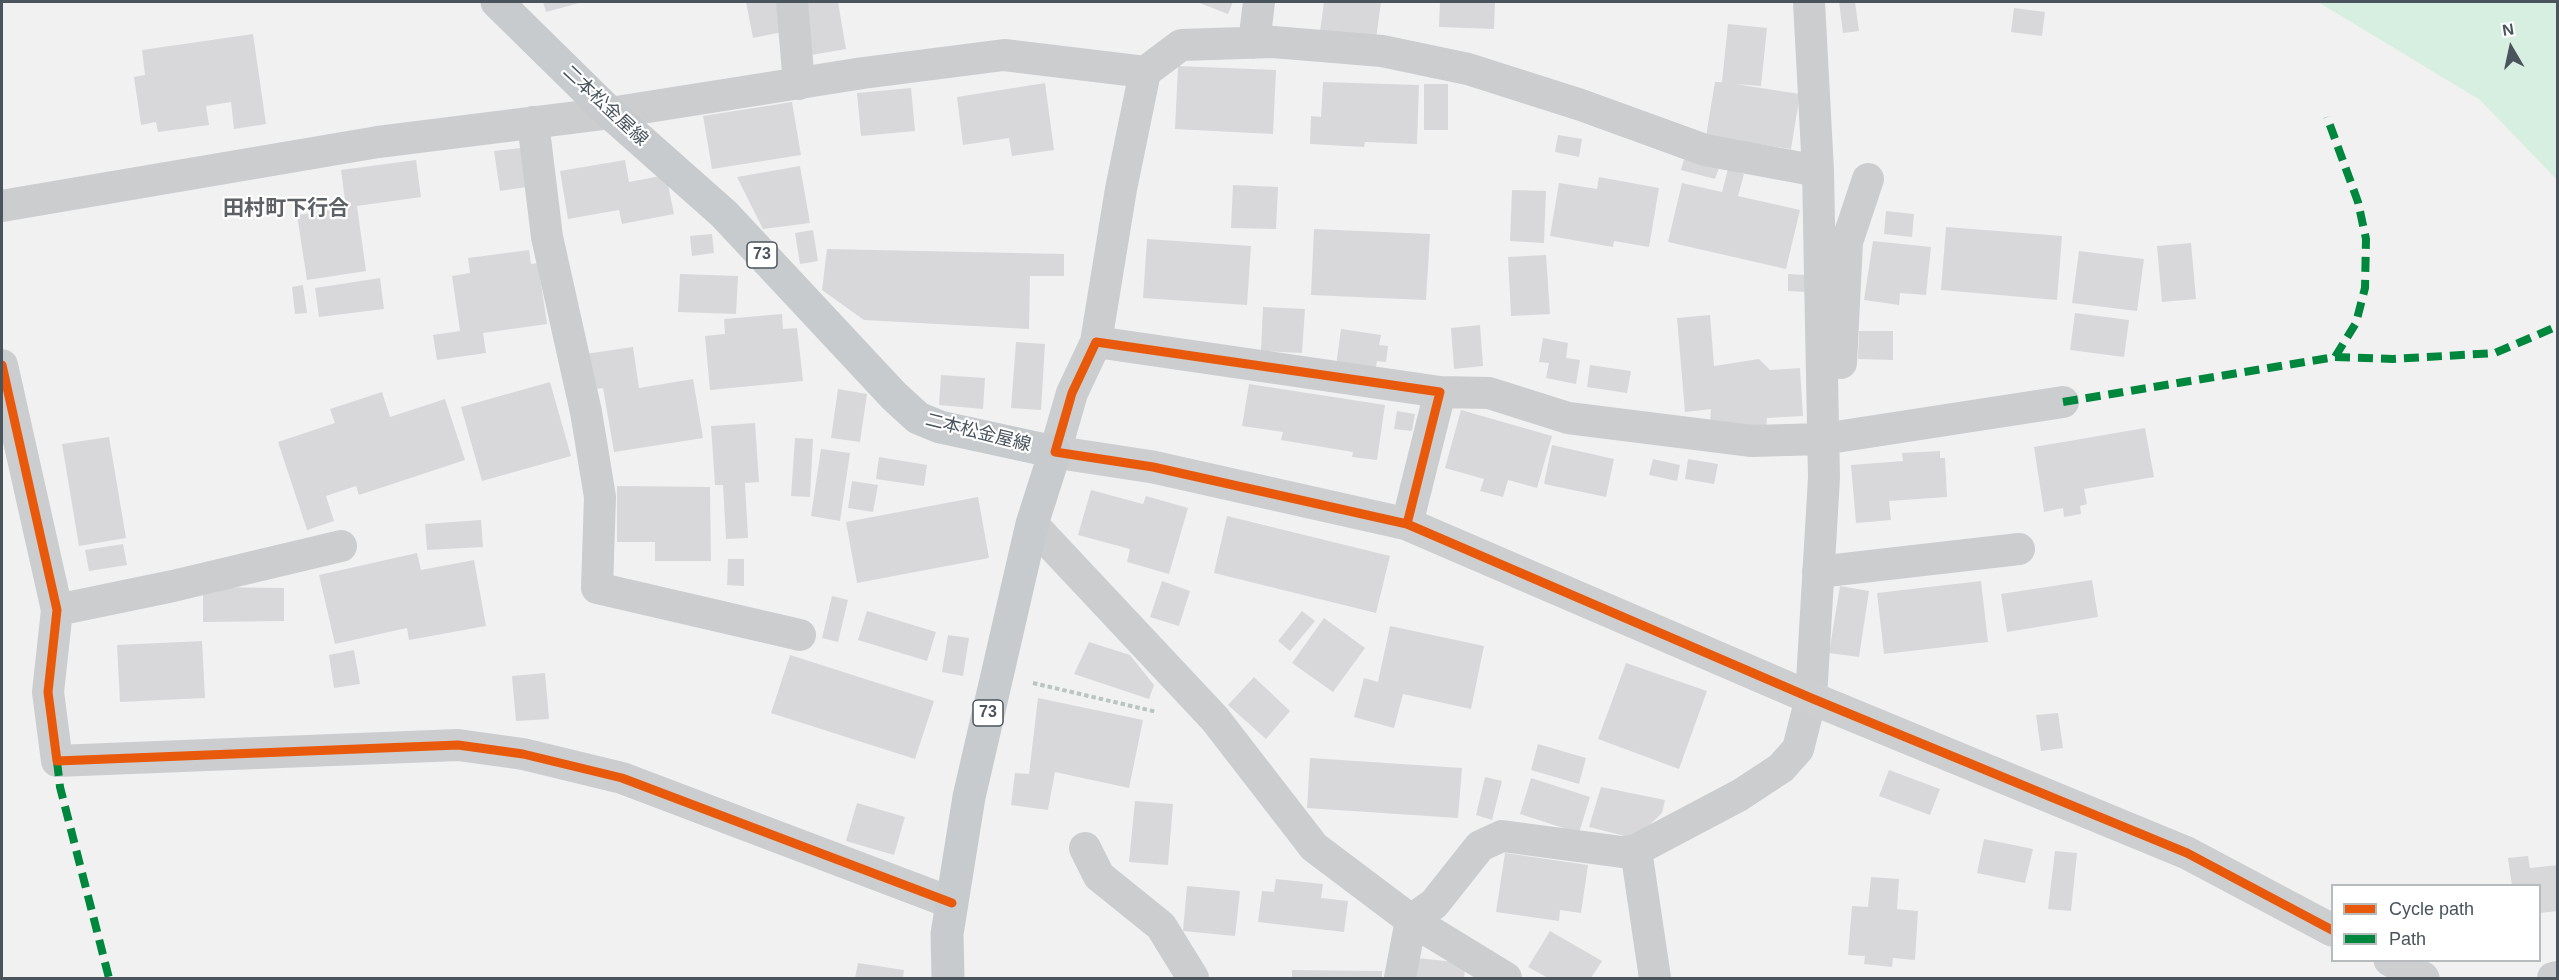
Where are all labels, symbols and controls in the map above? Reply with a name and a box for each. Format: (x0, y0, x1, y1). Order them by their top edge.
north arrow (2481, 18, 2541, 78)
text: N (2501, 20, 2515, 39)
street label: 二本松金屋線 (558, 61, 652, 151)
district label: 田村町下行合 (223, 196, 349, 222)
road number: 73 (747, 242, 777, 268)
street label: 二本松金屋線 (923, 409, 1033, 457)
road number: 73 (973, 700, 1003, 726)
legend (2331, 884, 2541, 962)
text: Cycle path (2389, 899, 2474, 919)
text: Path (2389, 929, 2426, 949)

